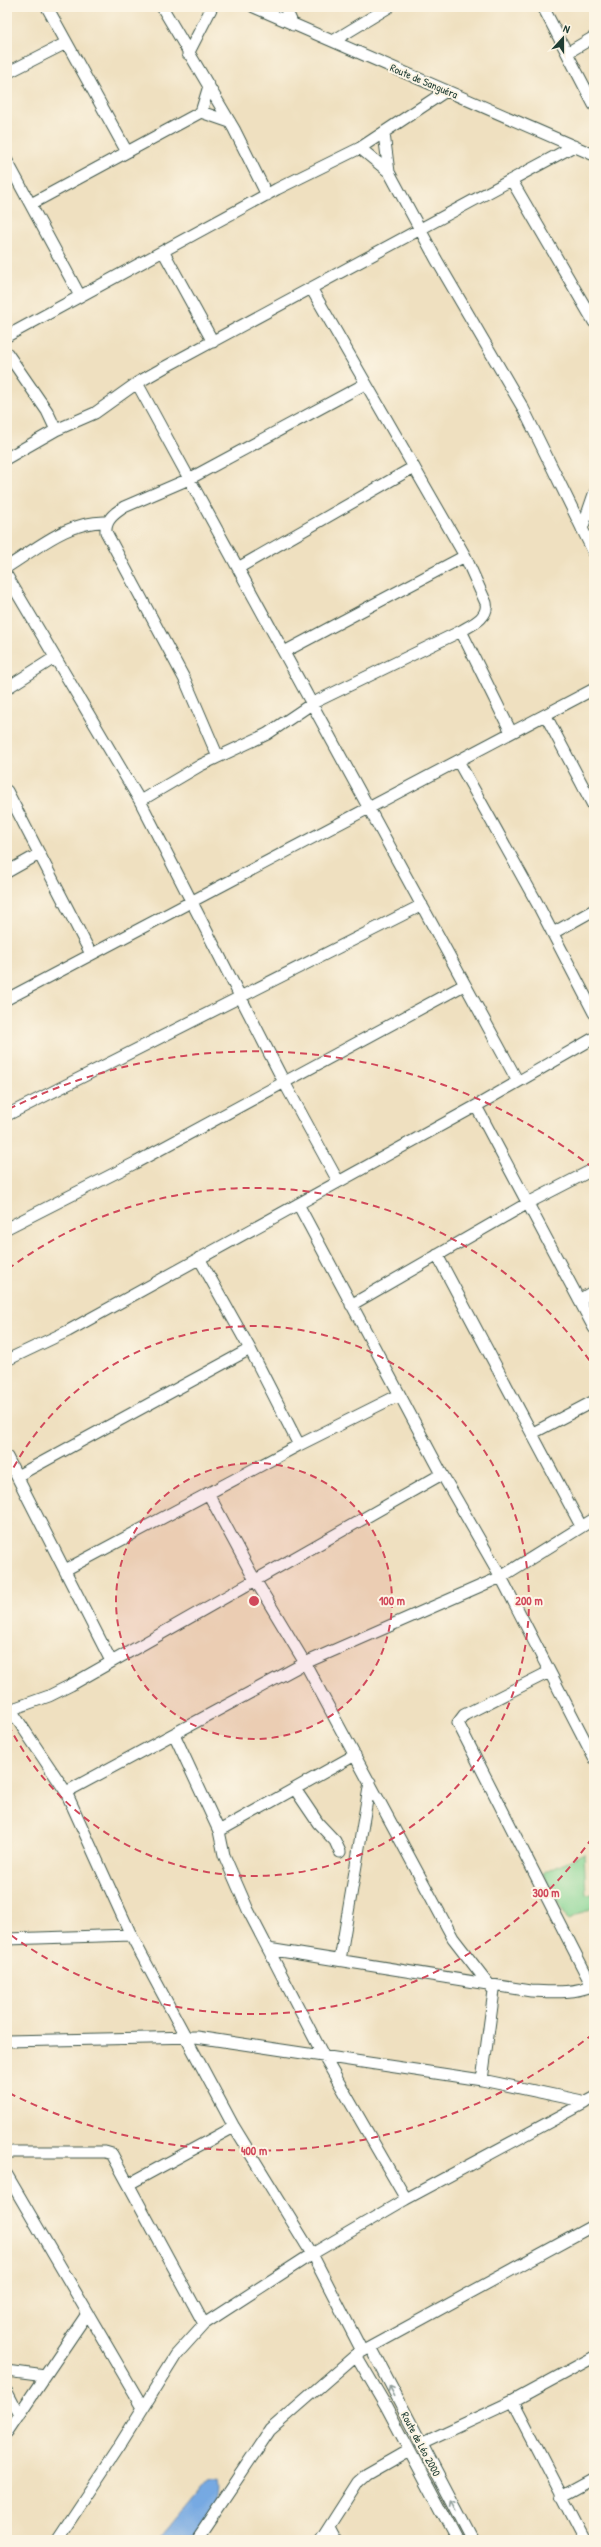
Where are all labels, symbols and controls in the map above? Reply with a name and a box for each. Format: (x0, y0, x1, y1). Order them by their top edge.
north arrow (543, 18, 583, 58)
text: N (561, 21, 572, 36)
street label: Route de Sanguéra (388, 60, 461, 102)
text: 100 m (379, 1592, 405, 1609)
text: 200 m (515, 1592, 543, 1609)
centre of rings (247, 1594, 261, 1608)
text: 300 m (532, 1884, 560, 1901)
text: 400 m (241, 2142, 267, 2159)
one-way arrow (388, 2385, 396, 2397)
street label: Route de Léo 2000 (398, 2409, 444, 2479)
one-way arrow (449, 2500, 457, 2512)

